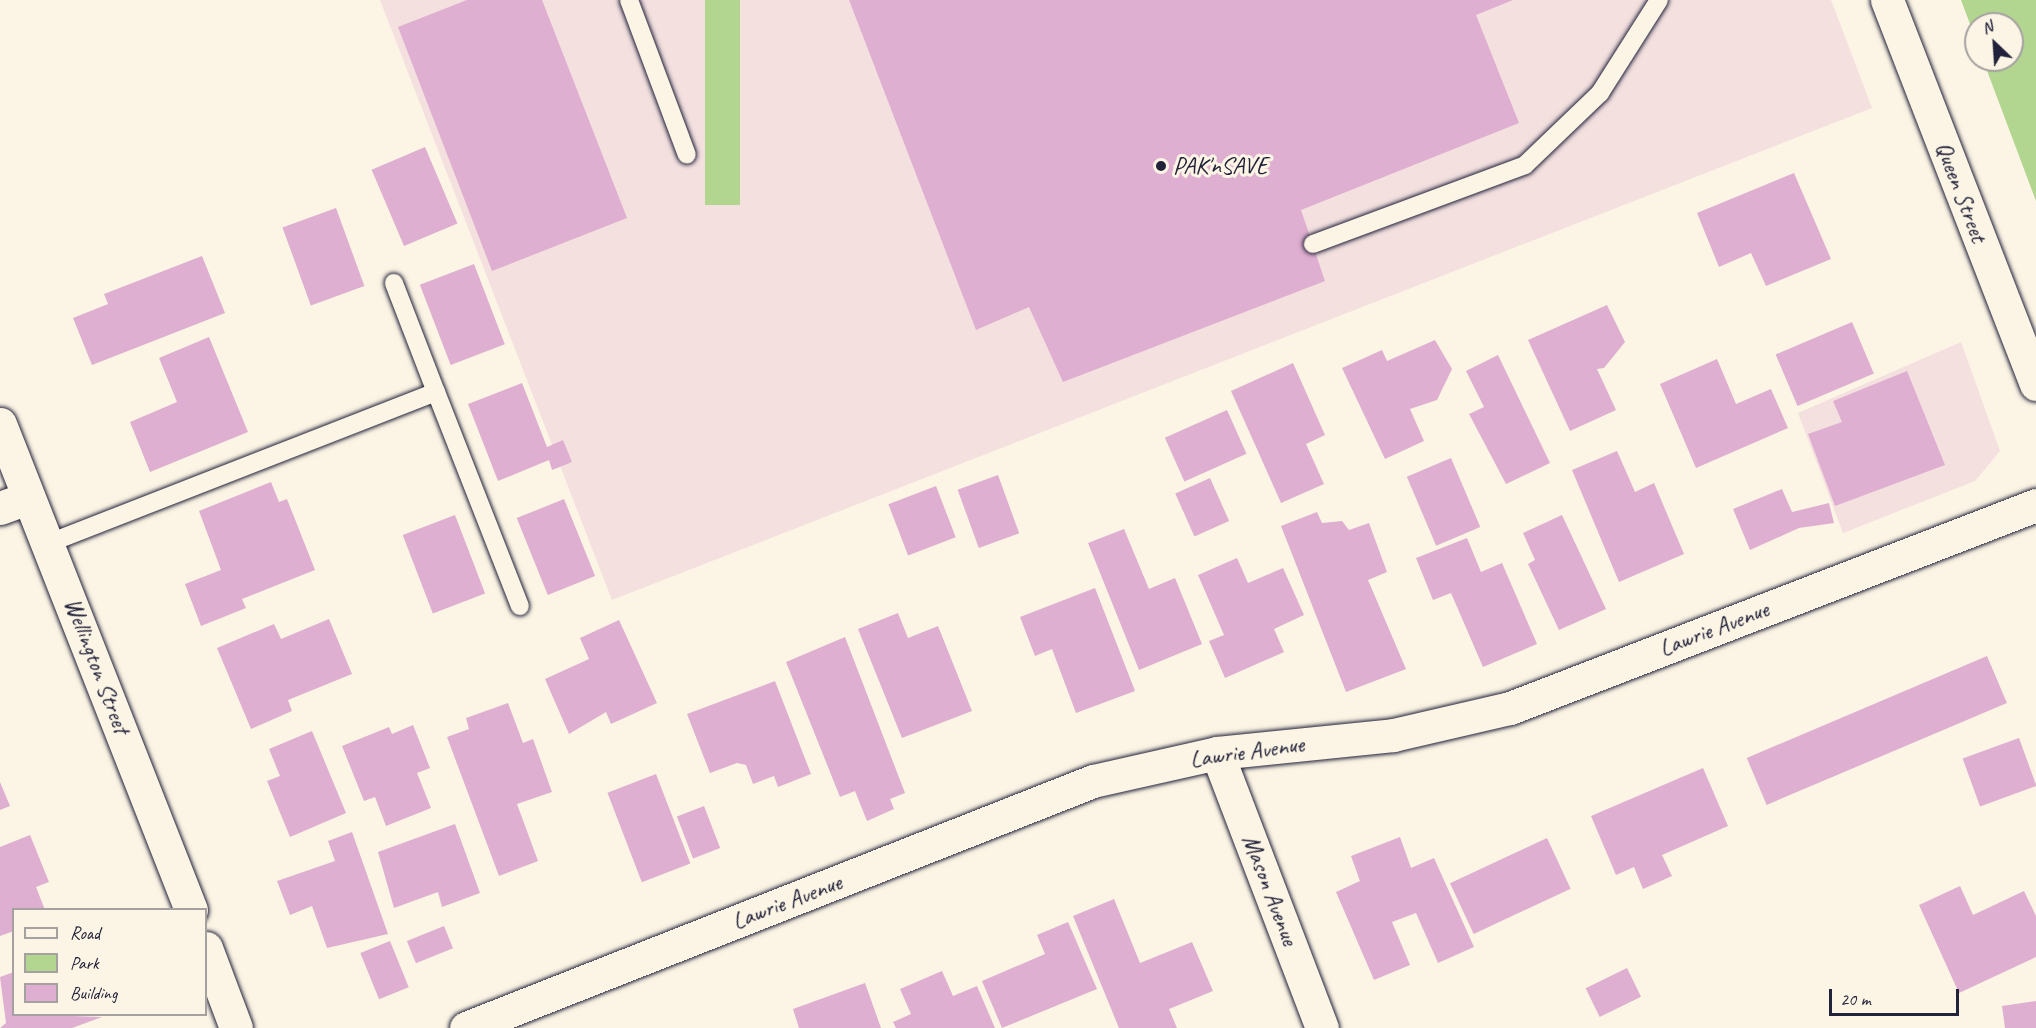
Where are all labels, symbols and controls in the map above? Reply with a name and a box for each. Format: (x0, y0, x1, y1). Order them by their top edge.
north arrow (1964, 12, 2024, 72)
text: N (1979, 16, 1996, 39)
street label: Queen Street (1929, 138, 1993, 246)
place label: PAK'nSAVE (1173, 152, 1268, 180)
marker: PAK'nSAVE (1154, 159, 1168, 173)
street label: Wellington Street (58, 594, 136, 738)
street label: Lawrie Avenue (1655, 595, 1773, 663)
street label: Lawrie Avenue (1188, 730, 1306, 774)
street label: Mason Avenue (1236, 831, 1304, 949)
street label: Lawrie Avenue (728, 868, 846, 936)
legend (12, 908, 207, 1016)
text: Road (70, 922, 100, 944)
text: Park (70, 952, 99, 974)
scale bar (1832, 977, 1962, 1015)
text: Building (70, 982, 117, 1004)
text: 20 m (1840, 988, 1871, 1010)

